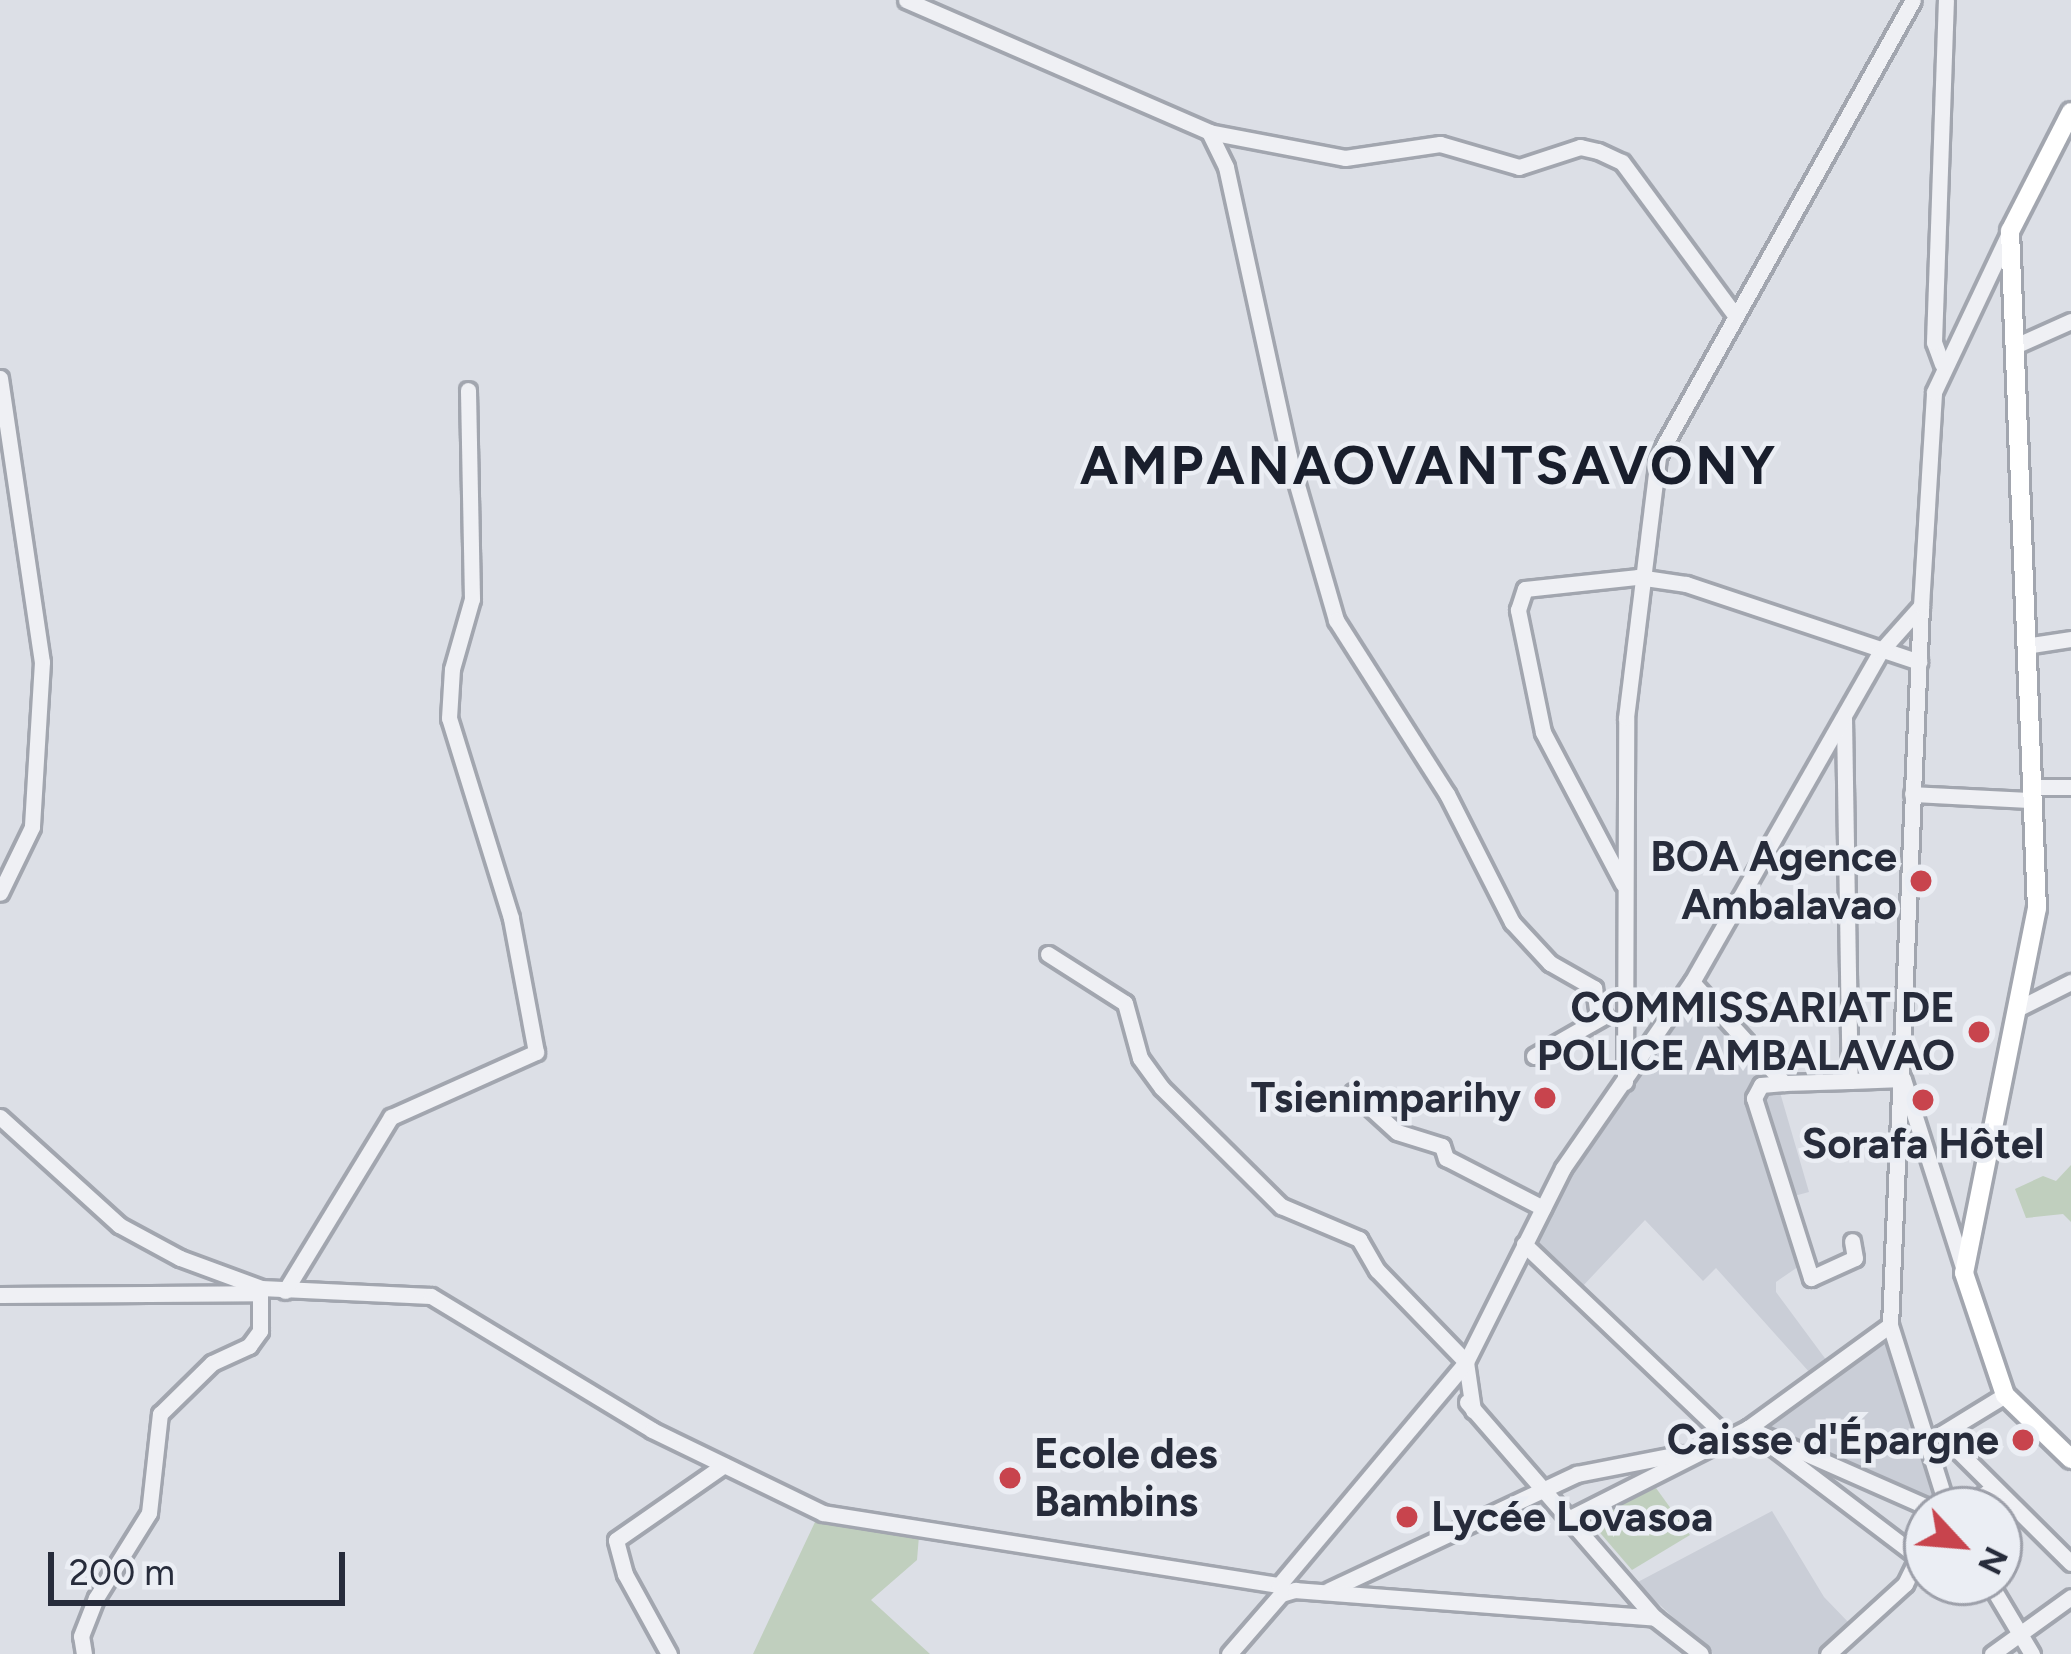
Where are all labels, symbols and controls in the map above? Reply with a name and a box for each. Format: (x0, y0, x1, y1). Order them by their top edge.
district label: AMPANAOVANTSAVONY (1080, 434, 1778, 498)
place label: BOA Agence Ambalavao (1650, 832, 1897, 930)
marker: BOA Agence Ambalavao (1908, 868, 1934, 894)
place label: COMMISSARIAT DE POLICE AMBALAVAO (1537, 983, 1955, 1082)
marker: COMMISSARIAT DE POLICE AMBALAVAO (1966, 1019, 1992, 1045)
place label: Tsienimparihy (1251, 1073, 1521, 1123)
marker: Tsienimparihy (1532, 1085, 1558, 1111)
marker: Sorafa Hôtel (1910, 1087, 1936, 1113)
place label: Sorafa Hôtel (1802, 1119, 2044, 1169)
place label: Caisse d'Épargne (1667, 1415, 1999, 1465)
marker: Caisse d'Épargne (2010, 1427, 2036, 1453)
place label: Ecole des Bambins (1034, 1429, 1217, 1528)
marker: Ecole des Bambins (997, 1465, 1023, 1491)
north arrow (1903, 1486, 2023, 1606)
place label: Lycée Lovasoa (1431, 1492, 1713, 1542)
marker: Lycée Lovasoa (1394, 1504, 1420, 1530)
scale bar (54, 1528, 351, 1602)
text: N (1970, 1541, 2016, 1581)
text: 200 m (69, 1551, 175, 1594)

